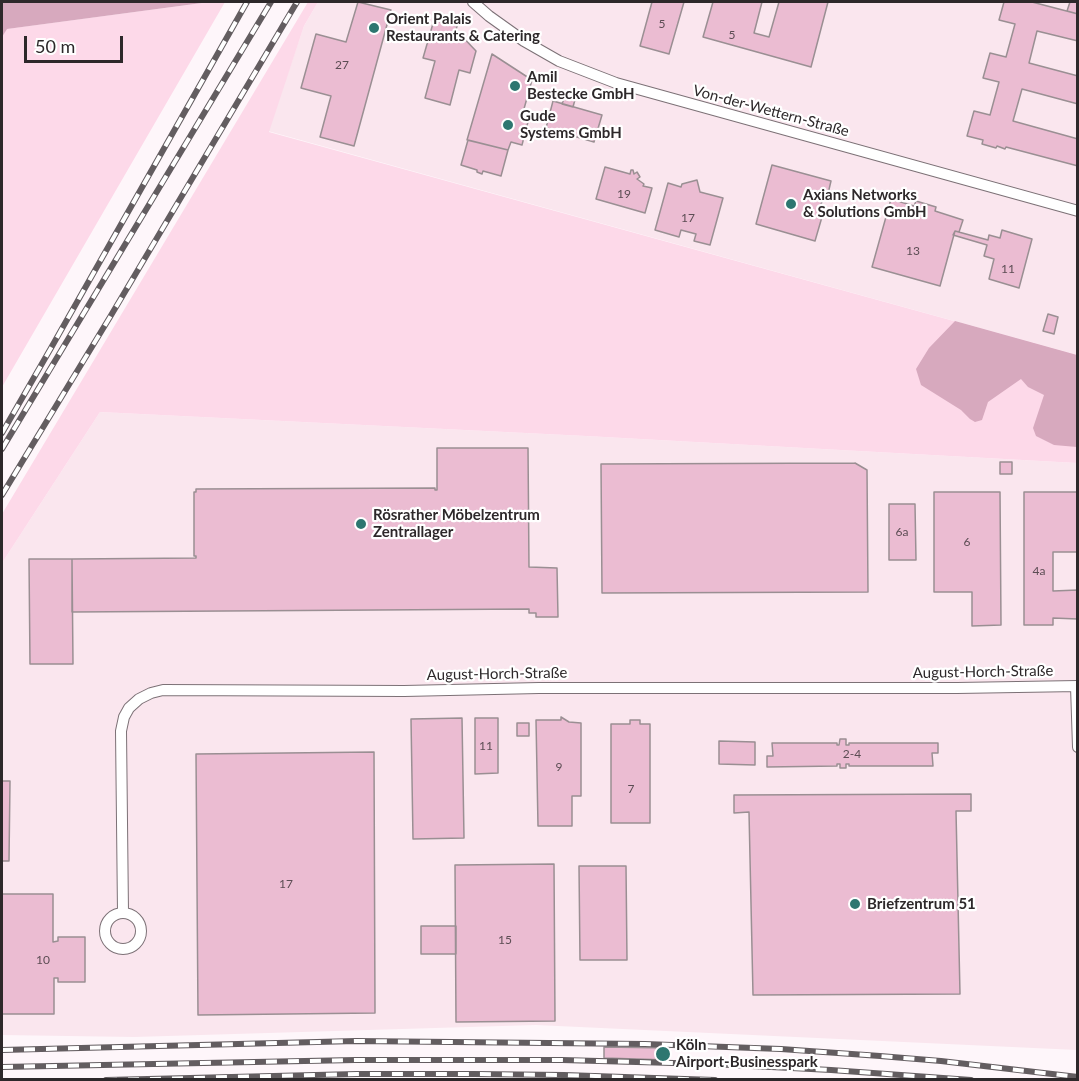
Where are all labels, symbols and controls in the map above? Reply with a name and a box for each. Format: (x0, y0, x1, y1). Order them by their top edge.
place label: Orient Palais Restaurants & Catering (386, 10, 540, 45)
house number: 5 (659, 17, 665, 31)
marker: Orient Palais Restaurants & Catering (367, 21, 381, 35)
scale bar (27, 24, 126, 62)
house number: 5 (729, 28, 735, 42)
text: 50 m (35, 35, 75, 57)
house number: 27 (335, 58, 349, 72)
place label: Amil Bestecke GmbH (527, 68, 635, 103)
marker: Amil Bestecke GmbH (508, 79, 522, 93)
street label: Von-der-Wettern-Straße (691, 81, 851, 141)
place label: Gude Systems GmbH (520, 107, 622, 142)
marker: Gude Systems GmbH (501, 118, 515, 132)
place label: Axians Networks & Solutions GmbH (803, 186, 927, 221)
house number: 19 (617, 187, 631, 201)
marker: Axians Networks & Solutions GmbH (784, 197, 798, 211)
house number: 17 (681, 211, 695, 225)
house number: 13 (906, 244, 920, 258)
house number: 11 (1001, 262, 1015, 276)
place label: Rösrather Möbelzentrum Zentrallager (373, 506, 540, 541)
marker: Rösrather Möbelzentrum Zentrallager (354, 517, 368, 531)
house number: 6a (896, 525, 908, 539)
house number: 6 (964, 535, 970, 549)
house number: 4a (1033, 564, 1045, 578)
street label: August-Horch-Straße (913, 662, 1053, 682)
street label: August-Horch-Straße (427, 664, 567, 684)
house number: 11 (479, 739, 493, 753)
house number: 2-4 (843, 747, 861, 761)
house number: 9 (556, 760, 562, 774)
house number: 7 (628, 782, 634, 796)
house number: 17 (279, 877, 293, 891)
place label: Briefzentrum 51 (867, 895, 976, 913)
marker: Briefzentrum 51 (848, 897, 862, 911)
house number: 15 (498, 933, 512, 947)
house number: 10 (36, 953, 50, 967)
place label: Köln Airport-Businesspark (676, 1036, 818, 1071)
marker: Köln Airport-Businesspark (654, 1045, 672, 1063)

